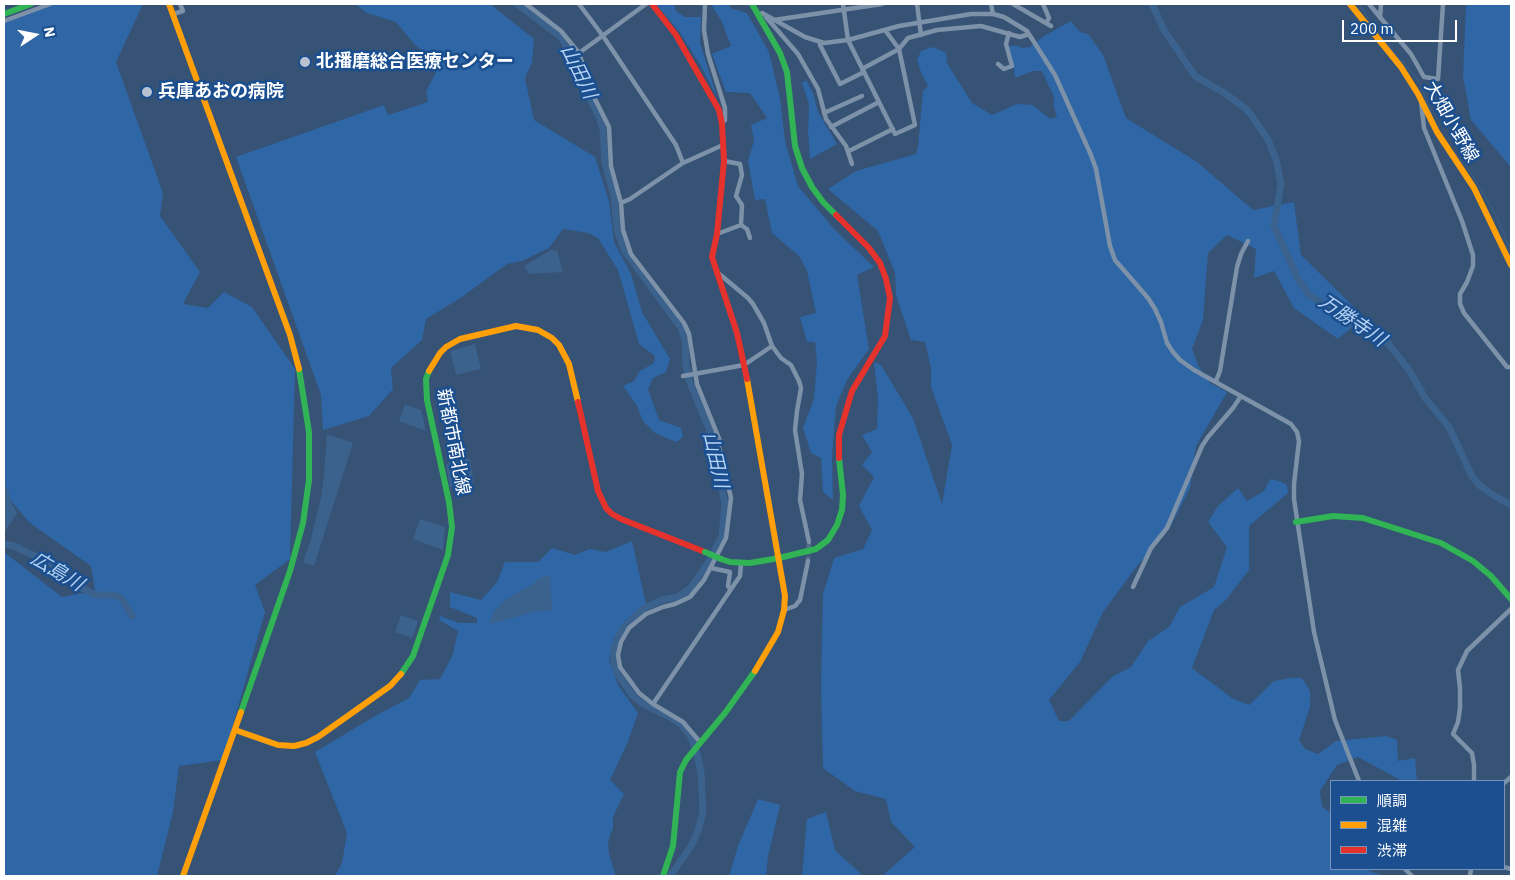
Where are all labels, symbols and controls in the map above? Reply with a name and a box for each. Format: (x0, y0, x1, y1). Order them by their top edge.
north arrow (10, 10, 60, 60)
scale bar (1345, 10, 1460, 42)
text: 200 m (1350, 19, 1394, 38)
text: N (40, 25, 60, 39)
water label: 山田川 (555, 41, 601, 103)
place label: 北播磨総合医療センター (316, 51, 514, 73)
marker: 北播磨総合医療センター (298, 55, 312, 69)
street label: 大畑小野線 (1419, 78, 1483, 166)
place label: 兵庫あおの病院 (158, 81, 284, 103)
marker: 兵庫あおの病院 (140, 85, 154, 99)
water label: 万勝寺川 (1314, 290, 1390, 352)
street label: 新都市南北線 (432, 387, 474, 497)
water label: 山田川 (697, 430, 733, 490)
water label: 広島川 (27, 548, 87, 596)
legend (1330, 780, 1505, 870)
text: 順調 (1377, 791, 1407, 810)
text: 混雑 (1377, 816, 1407, 835)
text: 渋滞 (1377, 841, 1407, 860)

